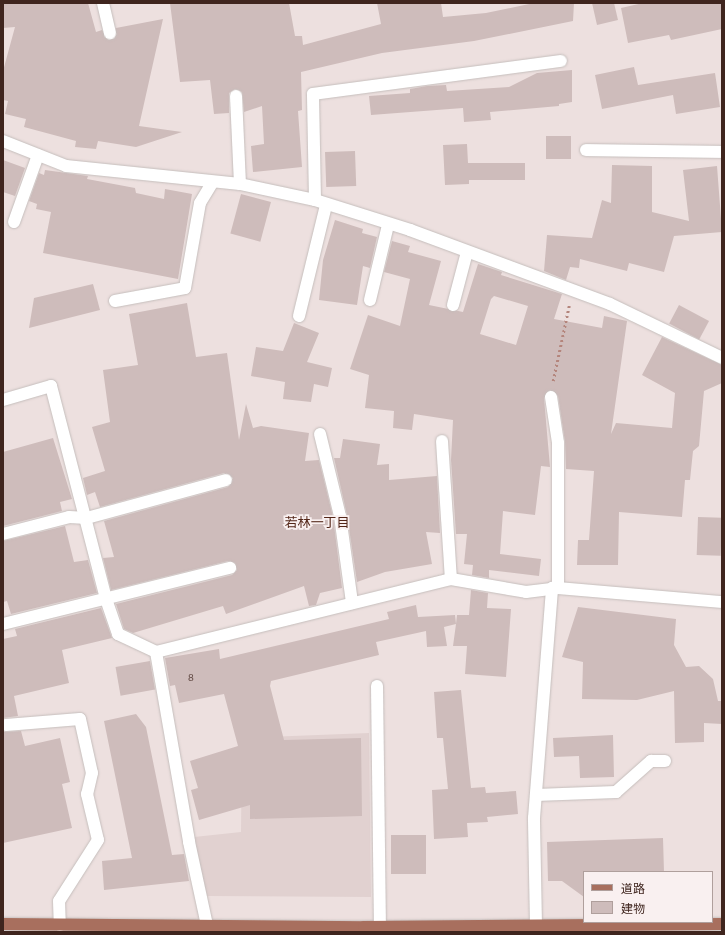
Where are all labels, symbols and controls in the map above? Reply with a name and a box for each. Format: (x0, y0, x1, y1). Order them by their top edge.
district label: 若林一丁目 (285, 514, 349, 530)
house number: 8 (188, 672, 194, 684)
legend (583, 871, 713, 923)
text: 道路 (621, 881, 645, 896)
text: 建物 (621, 901, 645, 916)

